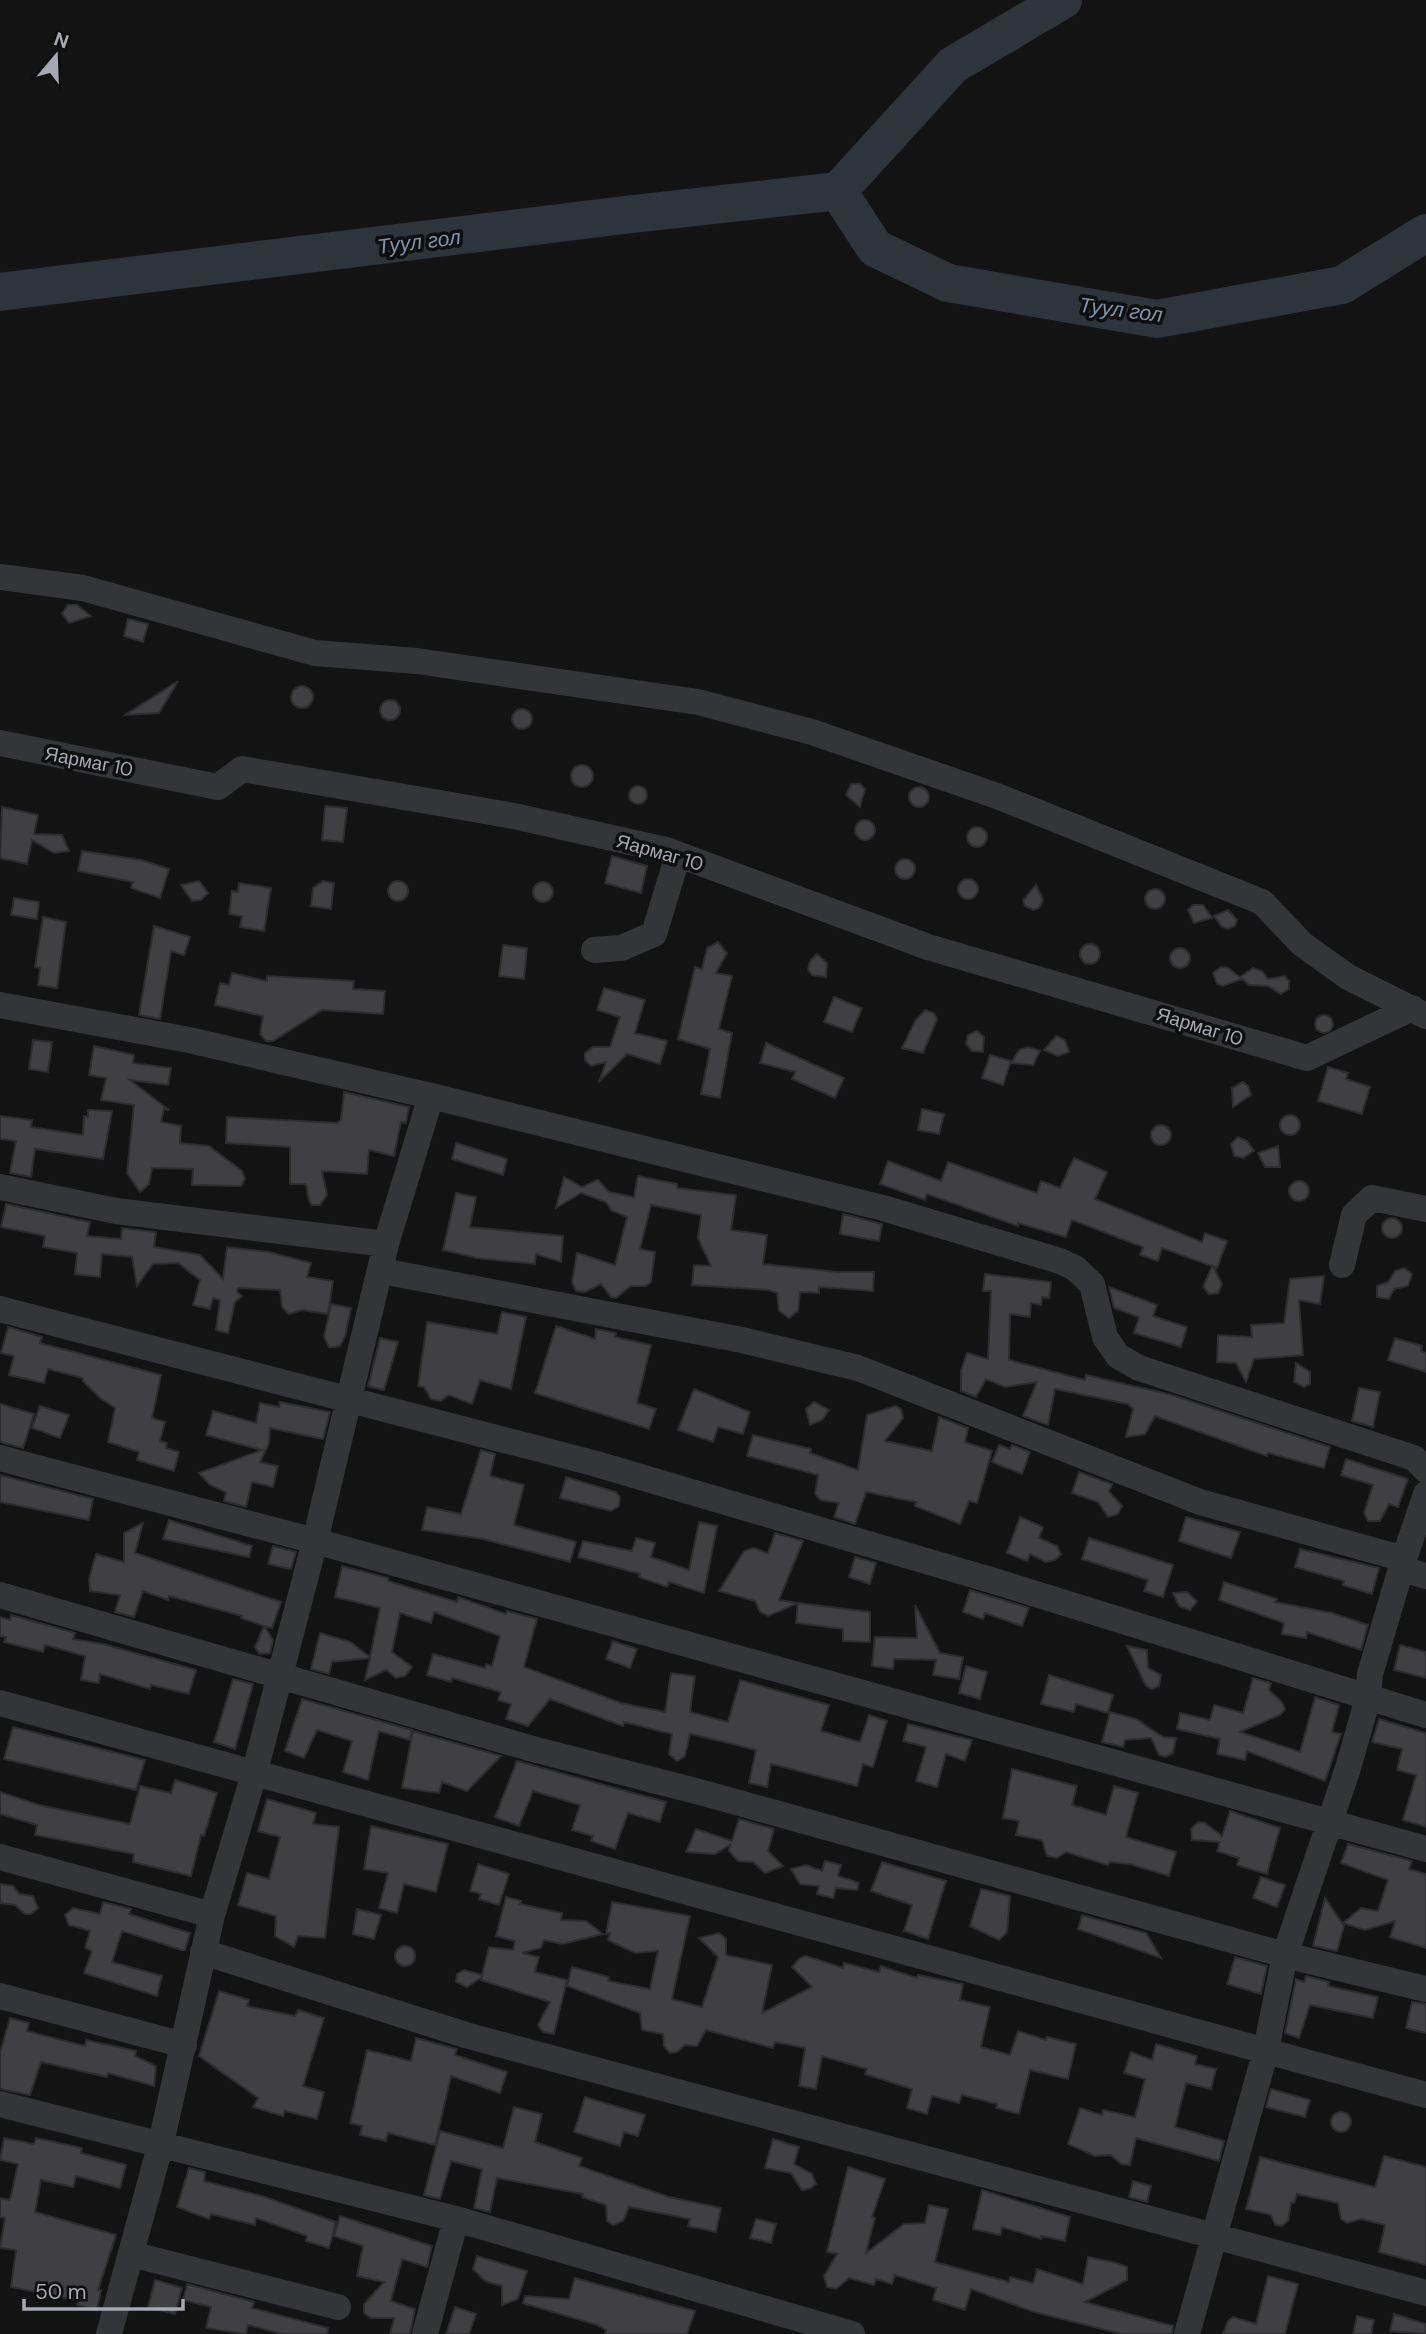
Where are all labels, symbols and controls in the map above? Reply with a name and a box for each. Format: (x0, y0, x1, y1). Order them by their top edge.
north arrow (21, 21, 91, 91)
text: N (51, 26, 72, 54)
water label: Туул гол (376, 223, 462, 261)
water label: Туул гол (1078, 291, 1164, 329)
street label: Яармаг 10 (43, 741, 135, 782)
street label: Яармаг 10 (613, 828, 706, 877)
street label: Яармаг 10 (1153, 1001, 1246, 1052)
scale bar (24, 2268, 184, 2312)
text: 50 m (35, 2278, 86, 2306)

